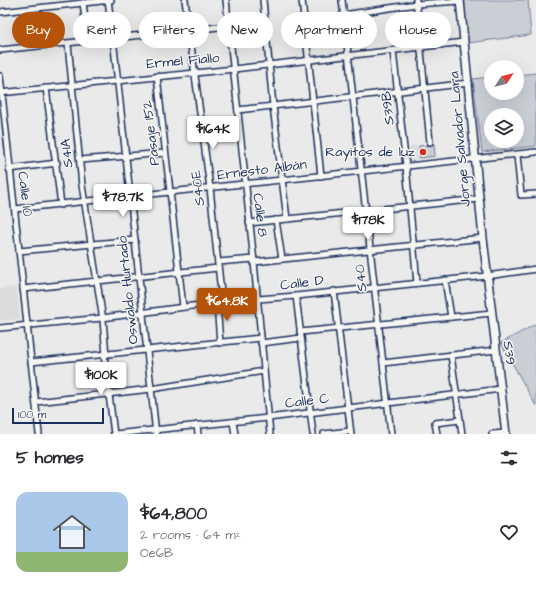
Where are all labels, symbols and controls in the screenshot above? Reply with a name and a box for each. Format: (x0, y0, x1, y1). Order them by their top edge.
chip: Buy (12, 12, 65, 48)
chip: Rent (73, 12, 131, 48)
chip: Filters (139, 12, 209, 48)
chip: New (217, 12, 273, 48)
chip: Apartment (281, 12, 377, 48)
chip: House (385, 12, 451, 48)
street label: Ermel Fiallo (146, 48, 221, 74)
north arrow (484, 60, 524, 100)
map controls (484, 60, 524, 148)
street label: Jorge Salvador Lara (444, 70, 476, 208)
street label: S39B (376, 90, 400, 126)
street label: Pasaje 152 (137, 99, 165, 167)
button: layers (484, 108, 524, 148)
pin: $164K (185, 116, 241, 150)
text: $164K (196, 120, 230, 138)
street label: S41A (56, 137, 78, 169)
place label: Rayitos de luz (325, 142, 415, 162)
marker: Rayitos de luz (418, 147, 428, 157)
street label: Ernesto Albán (216, 155, 308, 185)
street label: S40E (186, 168, 210, 207)
street label: Calle 10 (12, 170, 38, 218)
pin: $78.7K (90, 184, 156, 218)
text: $78.7K (102, 188, 144, 206)
street label: Calle 8 (247, 192, 273, 238)
pin: $178K (340, 207, 396, 241)
text: $178K (351, 211, 385, 229)
street label: Oswaldo Hurtado (112, 235, 144, 345)
street label: S40 (350, 263, 372, 293)
street label: Calle D (279, 270, 325, 296)
pin: $64.8K (194, 288, 260, 322)
text: $64.8K (206, 292, 248, 310)
street label: S39 (498, 340, 520, 366)
pin: $100K (73, 362, 129, 396)
text: $100K (84, 366, 118, 384)
street label: Calle C (284, 388, 330, 414)
scale bar (12, 406, 104, 425)
text: 100 m (18, 407, 46, 422)
text: 5 homes (16, 446, 84, 470)
icon: filters (498, 447, 520, 469)
text: $64,800 (140, 502, 207, 526)
icon: home (48, 508, 96, 556)
icon: heart (498, 521, 520, 543)
text: 2 rooms · 64 m² (140, 526, 241, 544)
text: Oe6B (140, 544, 173, 562)

